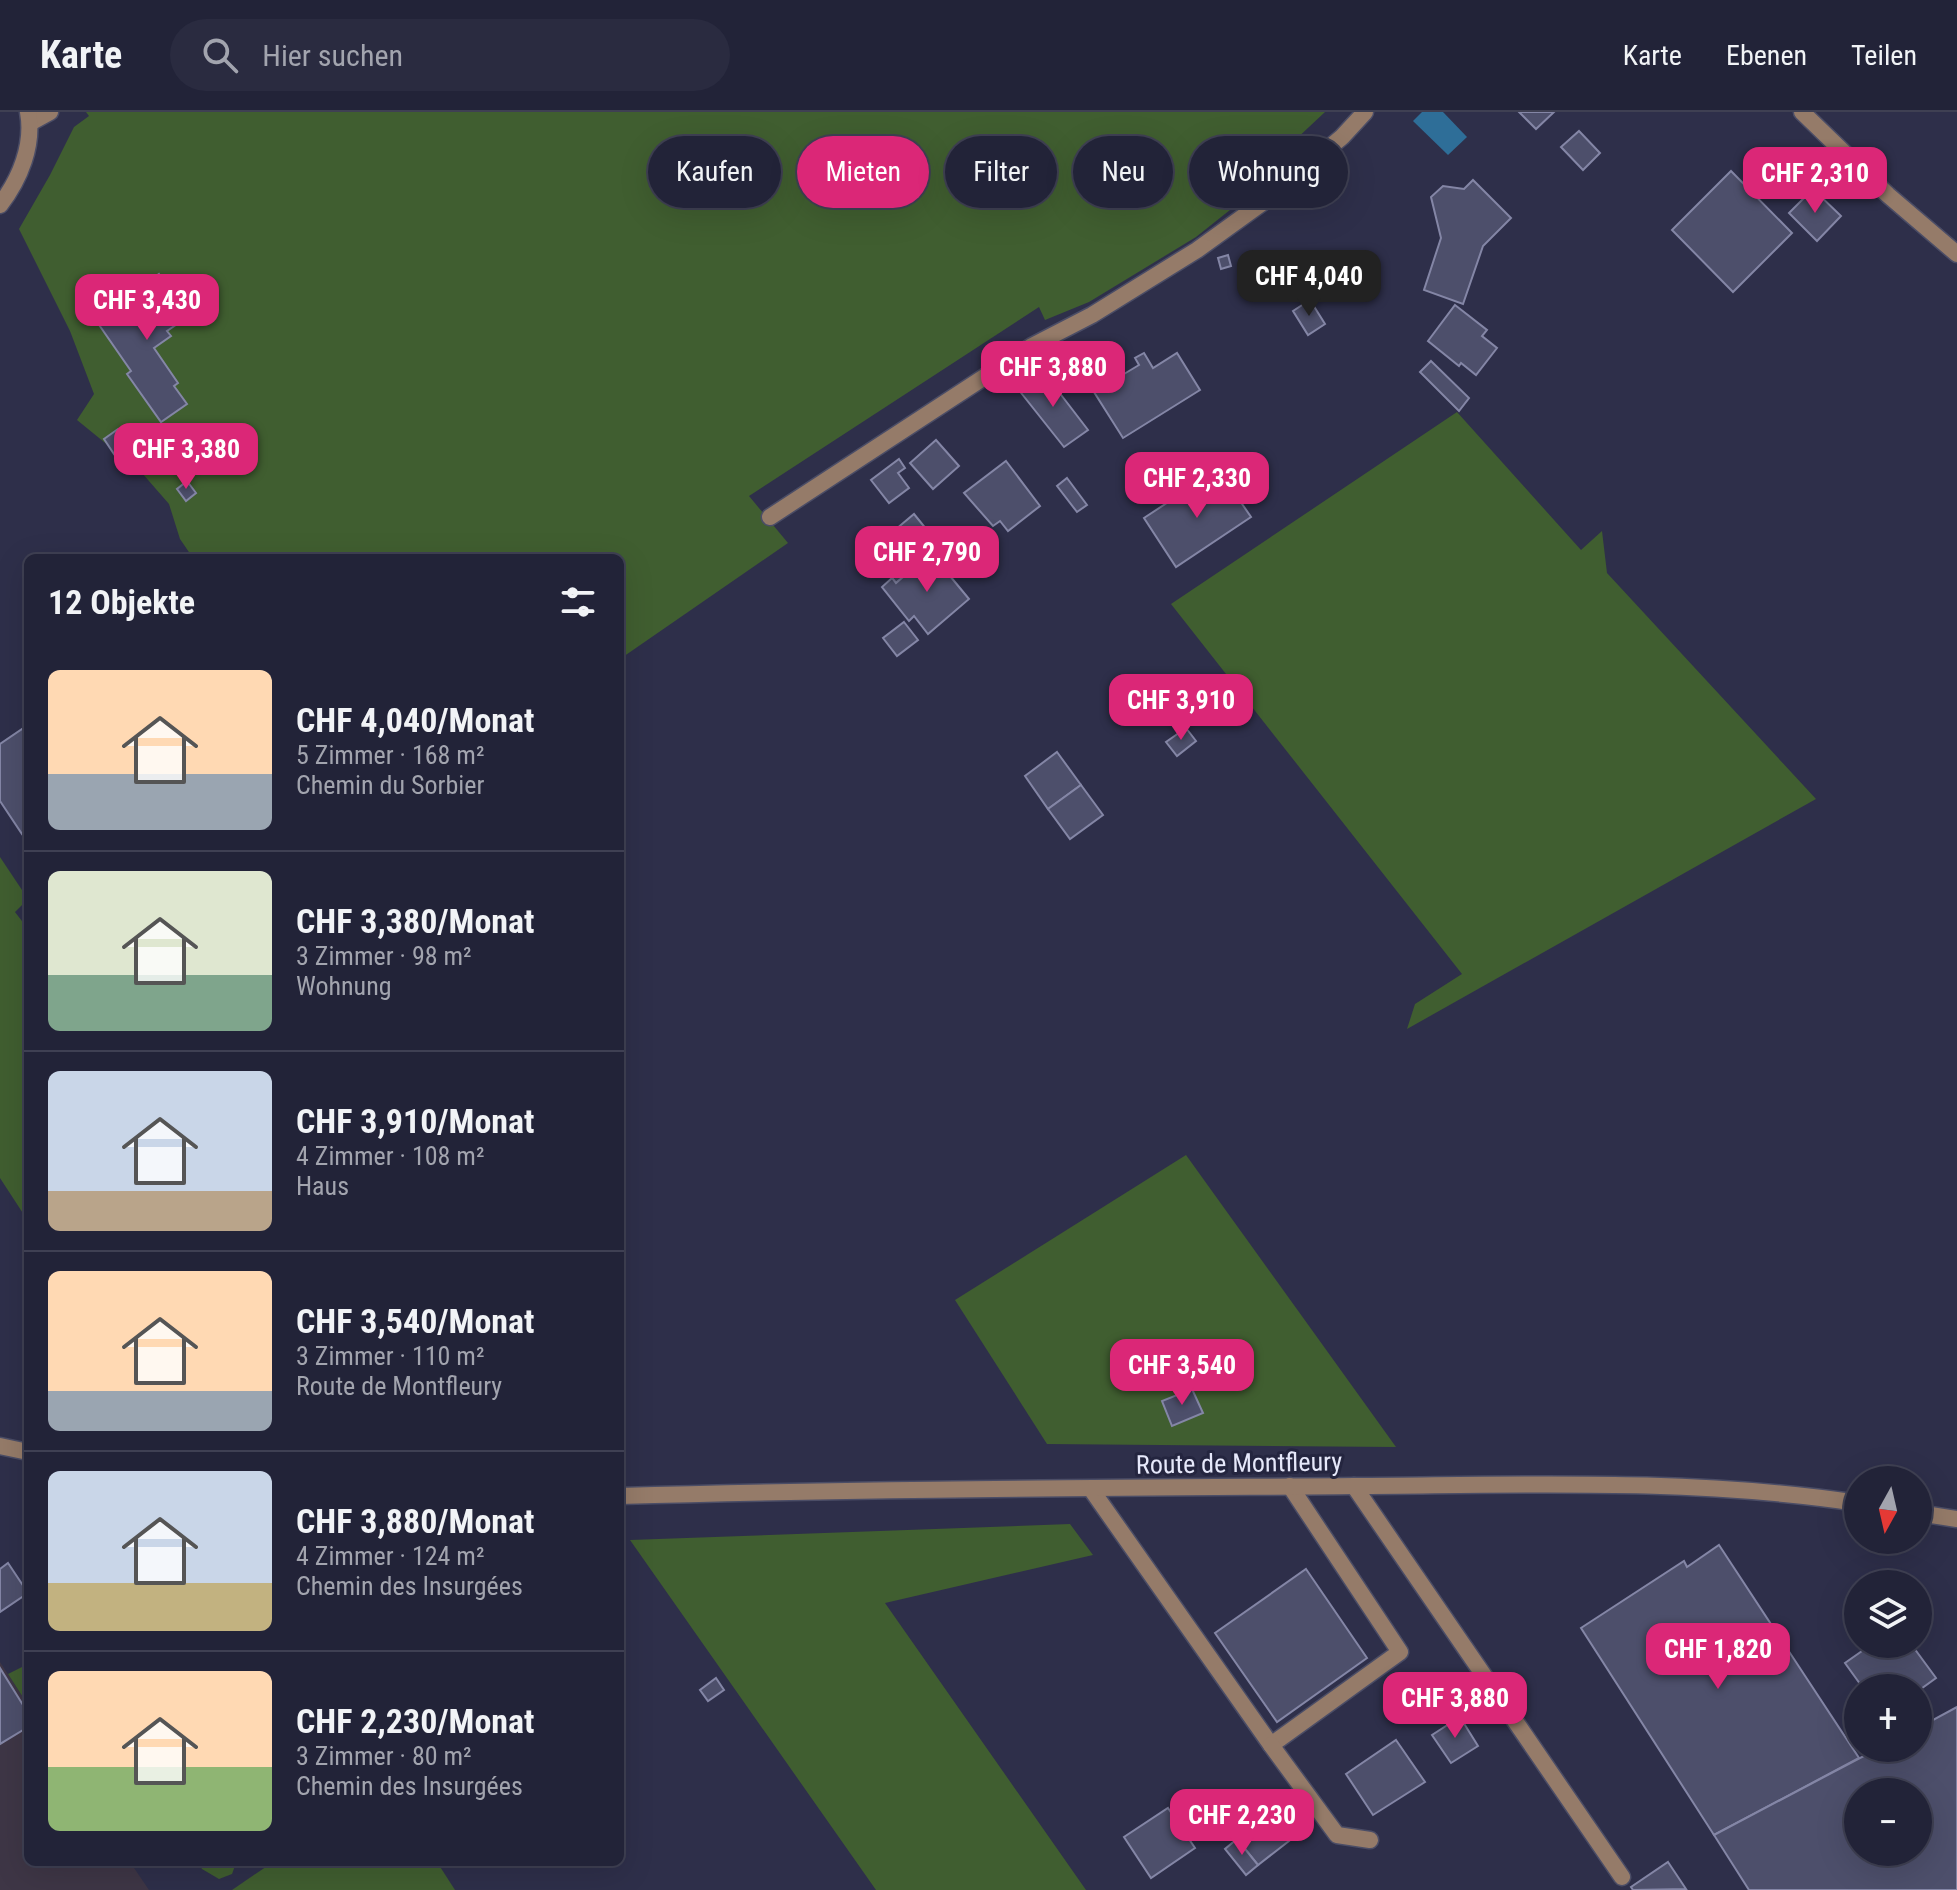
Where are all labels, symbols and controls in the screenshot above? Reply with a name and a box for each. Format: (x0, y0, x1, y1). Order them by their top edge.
search box (170, 19, 730, 91)
text: Karte (40, 33, 122, 77)
icon: search (198, 33, 242, 77)
text: Hier suchen (262, 38, 403, 73)
text: Karte (1623, 39, 1682, 72)
text: Ebenen (1726, 39, 1807, 72)
text: Teilen (1851, 39, 1917, 72)
chip: Kaufen (648, 136, 781, 208)
chip: Mieten (797, 136, 929, 208)
chip: Filter (945, 136, 1057, 208)
chip: Neu (1073, 136, 1173, 208)
chip: Wohnung (1189, 136, 1348, 208)
pin: CHF 2,310 (1723, 147, 1907, 215)
text: CHF 2,310 (1761, 158, 1869, 188)
pin: CHF 4,040 (1217, 250, 1401, 318)
text: CHF 4,040 (1255, 261, 1363, 291)
pin: CHF 3,430 (55, 274, 239, 342)
text: CHF 3,430 (93, 285, 201, 315)
pin: CHF 3,880 (961, 341, 1145, 409)
text: CHF 3,880 (999, 352, 1107, 382)
pin: CHF 3,380 (94, 423, 278, 491)
text: CHF 3,380 (132, 434, 240, 464)
pin: CHF 2,330 (1105, 452, 1289, 520)
text: CHF 2,330 (1143, 463, 1251, 493)
pin: CHF 2,790 (835, 526, 1019, 594)
text: CHF 2,790 (873, 537, 981, 567)
icon: filters (556, 580, 600, 624)
text: 12 Objekte (48, 582, 195, 622)
pin: CHF 3,910 (1089, 674, 1273, 742)
text: CHF 3,910 (1127, 685, 1235, 715)
text: CHF 4,040/Monat (296, 700, 534, 740)
icon: home (112, 702, 208, 798)
text: 5 Zimmer · 168 m² (296, 740, 485, 770)
text: Chemin du Sorbier (296, 770, 484, 800)
text: CHF 3,380/Monat (296, 901, 534, 941)
icon: home (112, 903, 208, 999)
text: 3 Zimmer · 98 m² (296, 941, 472, 971)
text: Wohnung (296, 971, 392, 1001)
text: CHF 3,910/Monat (296, 1101, 534, 1141)
icon: home (112, 1103, 208, 1199)
text: 4 Zimmer · 108 m² (296, 1141, 485, 1171)
text: Haus (296, 1171, 349, 1201)
text: CHF 3,540/Monat (296, 1301, 534, 1341)
icon: home (112, 1303, 208, 1399)
pin: CHF 3,540 (1090, 1339, 1274, 1407)
text: 3 Zimmer · 110 m² (296, 1341, 485, 1371)
text: CHF 3,540 (1128, 1350, 1236, 1380)
text: Route de Montfleury (296, 1371, 502, 1401)
street label: Route de Montfleury (1136, 1446, 1342, 1480)
north arrow (1844, 1466, 1932, 1554)
map controls (1844, 1466, 1932, 1866)
text: CHF 3,880/Monat (296, 1501, 534, 1541)
icon: home (112, 1503, 208, 1599)
text: 4 Zimmer · 124 m² (296, 1541, 485, 1571)
button: layers (1844, 1570, 1932, 1658)
text: Chemin des Insurgées (296, 1571, 523, 1601)
pin: CHF 1,820 (1626, 1623, 1810, 1691)
text: CHF 1,820 (1664, 1634, 1772, 1664)
pin: CHF 3,880 (1363, 1672, 1547, 1740)
button: + (1844, 1674, 1932, 1762)
text: CHF 3,880 (1401, 1683, 1509, 1713)
text: CHF 2,230/Monat (296, 1701, 534, 1741)
icon: home (112, 1703, 208, 1799)
text: 3 Zimmer · 80 m² (296, 1741, 472, 1771)
text: Chemin des Insurgées (296, 1771, 523, 1801)
button: − (1844, 1778, 1932, 1866)
pin: CHF 2,230 (1150, 1789, 1334, 1857)
text: CHF 2,230 (1188, 1800, 1296, 1830)

